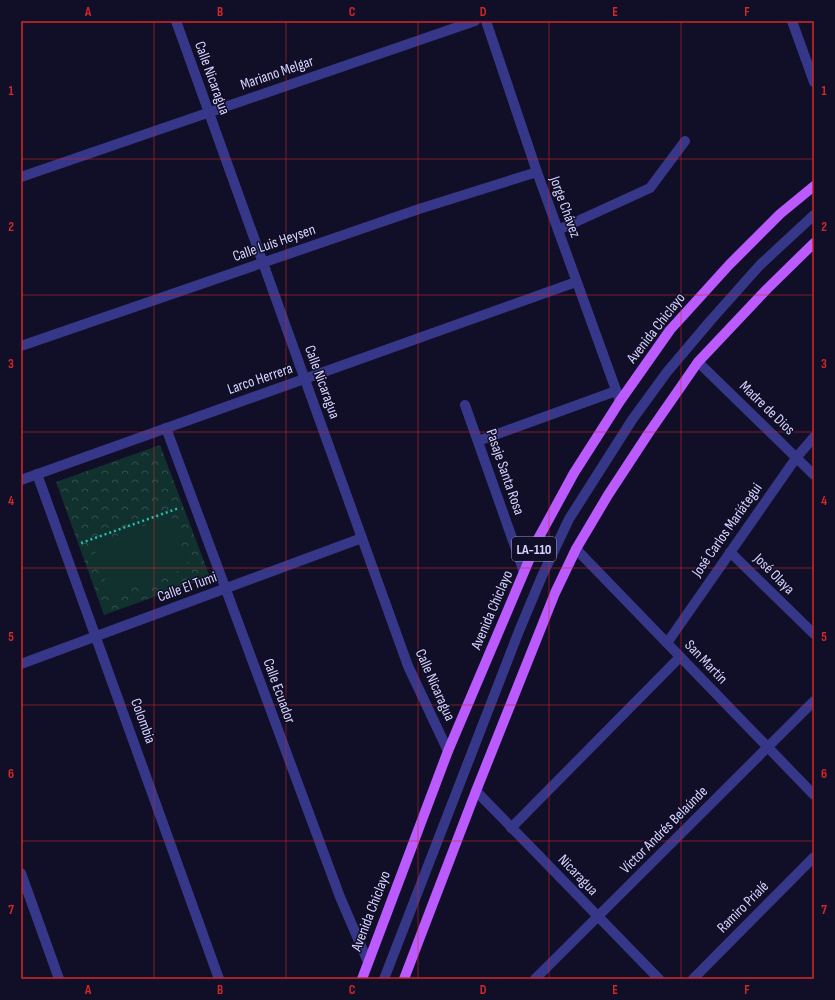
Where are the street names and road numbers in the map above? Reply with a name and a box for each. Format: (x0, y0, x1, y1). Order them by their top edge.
street label: Calle Nicaragua (190, 39, 234, 117)
street label: Mariano Melgar (238, 51, 317, 94)
street label: Jorge Chávez (545, 173, 585, 241)
street label: Calle Luis Heysen (230, 220, 318, 266)
street label: Avenida Chiclayo (622, 289, 689, 368)
street label: Calle Nicaragua (300, 343, 344, 421)
street label: Larco Herrera (225, 359, 295, 399)
street label: Madre de Dios (735, 377, 799, 439)
street label: Pasaje Santa Rosa (481, 427, 529, 518)
street label: José Carlos Mariátegui (687, 479, 766, 581)
road number: LA-110 (512, 537, 556, 561)
street label: José Olaya (749, 549, 799, 599)
street label: Calle El Tumi (155, 567, 219, 607)
street label: Avenida Chiclayo (466, 567, 517, 653)
street label: San Martín (680, 636, 732, 688)
street label: Calle Nicaragua (411, 646, 459, 724)
street label: Calle Ecuador (258, 656, 300, 727)
street label: Colombia (126, 696, 160, 746)
street label: Víctor Andrés Belaúnde (616, 782, 712, 878)
street label: Nicaragua (554, 850, 602, 900)
street label: Avenida Chiclayo (347, 868, 395, 955)
street label: Ramiro Prialé (713, 877, 773, 937)

